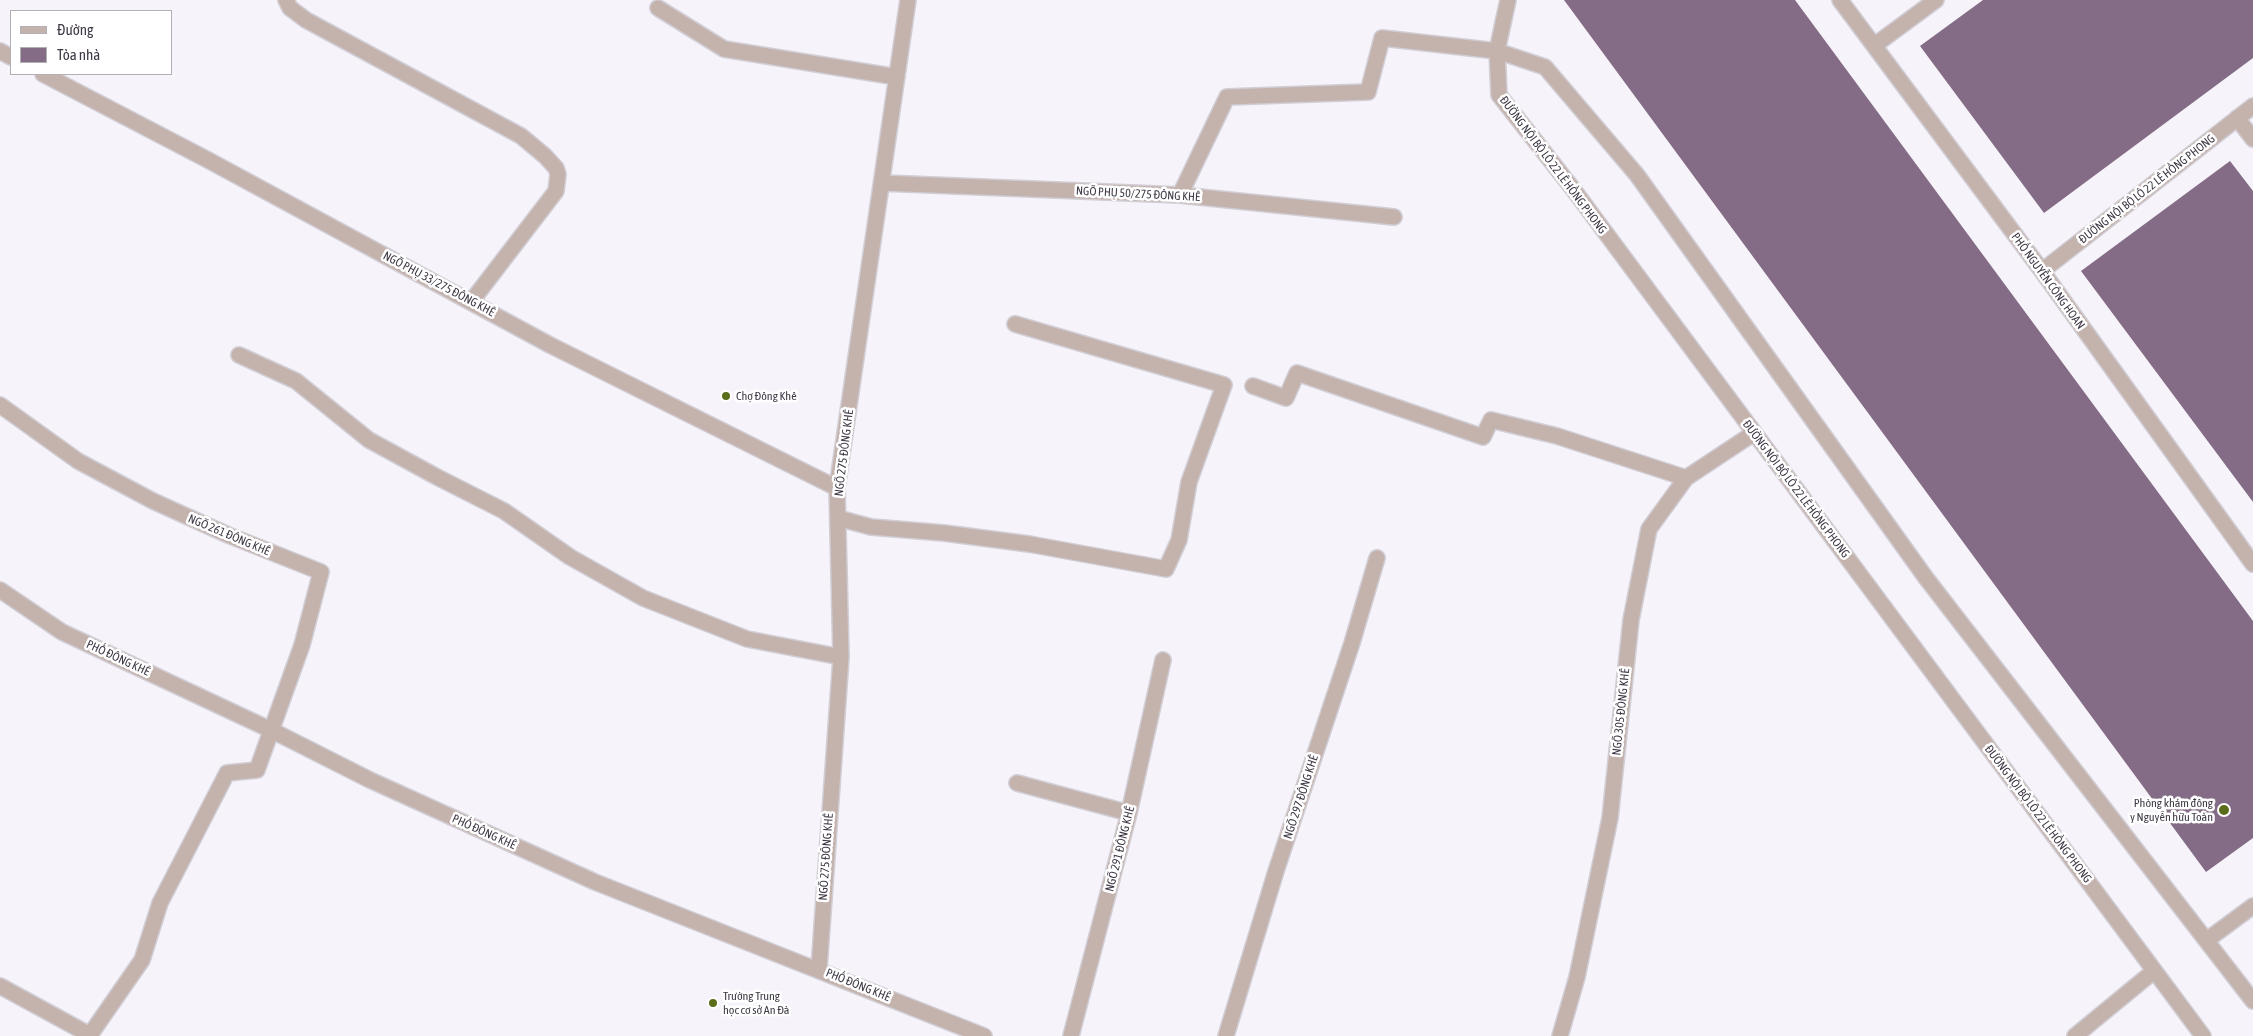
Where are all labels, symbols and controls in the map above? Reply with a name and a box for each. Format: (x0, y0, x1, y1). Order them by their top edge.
legend (10, 10, 172, 75)
text: Đường (57, 21, 93, 38)
text: Tòa nhà (57, 46, 100, 63)
street label: ĐƯỜNG NỘI BỘ LÔ 22 LÊ HỒNG PHONG (1496, 93, 1610, 237)
street label: ĐƯỜNG NỘI BỘ LÔ 22 LÊ HỒNG PHONG (2076, 131, 2218, 247)
street label: NGÕ PHỤ 50/275 ĐÔNG KHÊ (1076, 184, 1200, 204)
street label: PHỐ NGUYỄN CÔNG HOAN (2008, 230, 2088, 332)
street label: NGÕ PHỤ 33/275 ĐÔNG KHÊ (381, 248, 497, 320)
place label: Chợ Đông Khê (736, 389, 797, 403)
marker: Chợ Đông Khê (720, 390, 732, 402)
street label: NGÕ 275 ĐÔNG KHÊ (832, 409, 856, 497)
street label: ĐƯỜNG NỘI BỘ LÔ 22 LÊ HỒNG PHONG (1739, 417, 1853, 561)
street label: NGÕ 261 ĐÔNG KHÊ (186, 511, 272, 559)
street label: PHỐ ĐÔNG KHÊ (84, 637, 152, 679)
street label: NGÕ 305 ĐÔNG KHÊ (1609, 668, 1633, 756)
street label: ĐƯỜNG NỘI BỘ LÔ 22 LÊ HỒNG PHONG (1981, 742, 2095, 886)
street label: NGÕ 297 ĐÔNG KHÊ (1281, 753, 1321, 841)
place label: Phòng khám đông y Nguyễn hữu Toàn (2130, 796, 2213, 824)
marker: Phòng khám đông y Nguyễn hữu Toàn (2217, 803, 2231, 817)
street label: NGÕ 291 ĐÔNG KHÊ (1102, 805, 1138, 893)
street label: PHỐ ĐÔNG KHÊ (450, 812, 518, 852)
street label: NGÕ 275 ĐÔNG KHÊ (816, 813, 836, 901)
street label: PHỐ ĐÔNG KHÊ (824, 966, 892, 1004)
place label: Trường Trung học cơ sở An Đà (723, 989, 789, 1017)
marker: Trường Trung học cơ sở An Đà (707, 997, 719, 1009)

